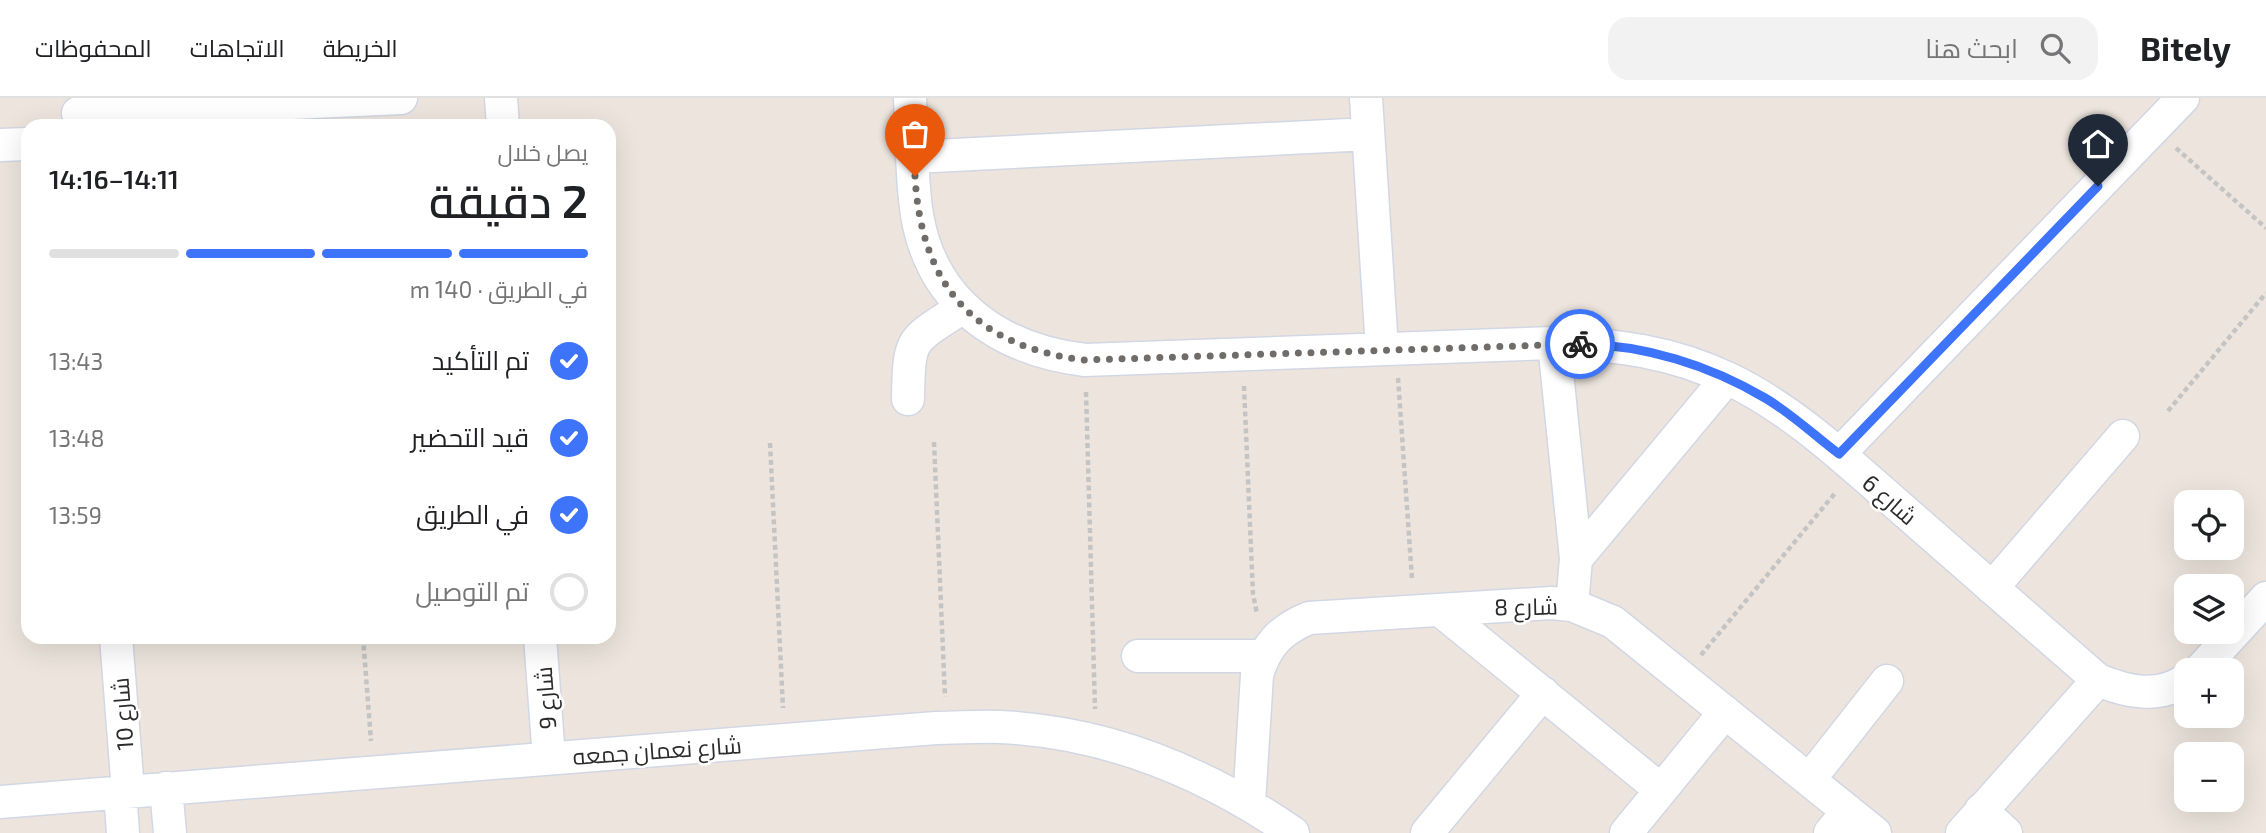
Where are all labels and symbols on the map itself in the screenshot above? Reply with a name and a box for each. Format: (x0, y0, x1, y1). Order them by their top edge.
pin (885, 104, 945, 176)
pin (2068, 114, 2128, 186)
courier (1545, 309, 1615, 379)
street label: شارع 6 (1855, 468, 1923, 532)
street label: شارع 8 (1494, 591, 1558, 624)
street label: شارع 9 (529, 665, 564, 730)
street label: شارع 10 (105, 677, 141, 751)
street label: شارع نعمان جمعه (572, 730, 743, 773)

